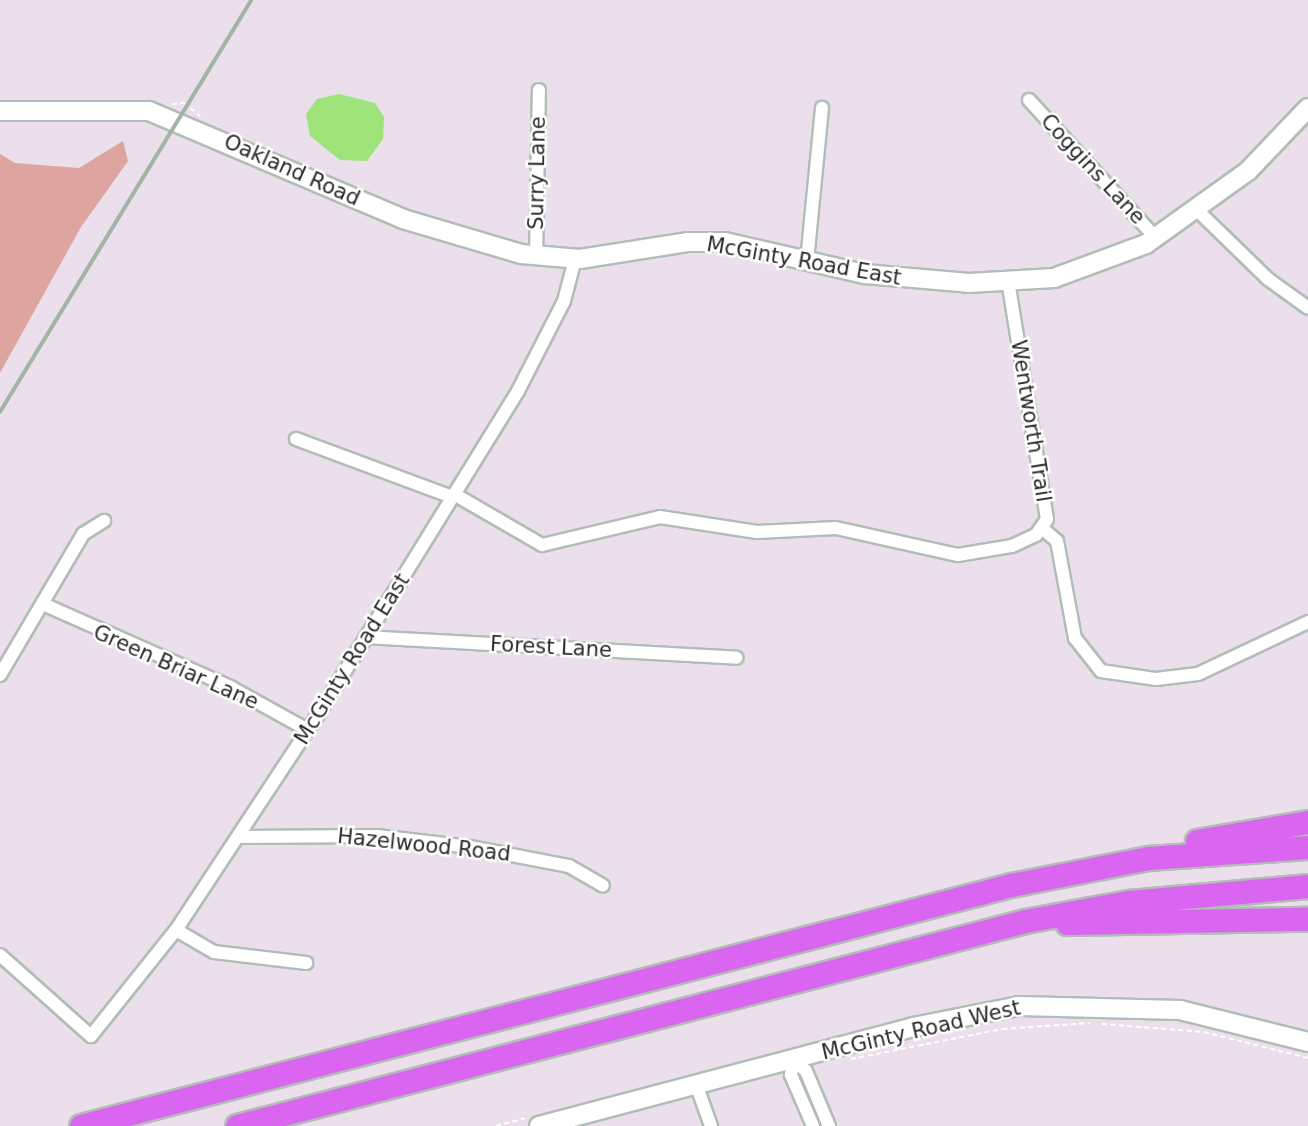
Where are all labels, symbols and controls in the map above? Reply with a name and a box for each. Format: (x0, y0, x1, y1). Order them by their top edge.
street label: Coggins Lane (1035, 109, 1151, 229)
street label: Surry Lane (523, 116, 551, 230)
street label: Oakland Road (220, 129, 364, 211)
street label: McGinty Road East (705, 231, 903, 291)
street label: Wentworth Trail (1006, 338, 1056, 504)
street label: McGinty Road East (289, 569, 415, 749)
street label: Green Briar Lane (90, 619, 262, 715)
street label: Forest Lane (489, 631, 613, 663)
street label: Hazelwood Road (336, 823, 512, 867)
street label: McGinty Road West (819, 995, 1023, 1065)

